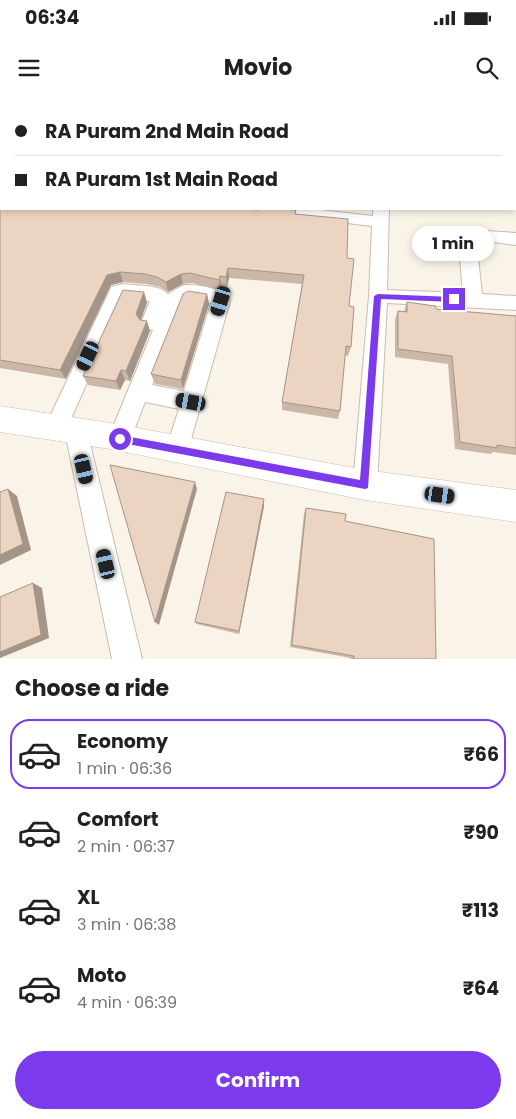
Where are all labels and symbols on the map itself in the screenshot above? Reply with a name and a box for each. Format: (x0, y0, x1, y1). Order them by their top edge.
callout: 1 min (413, 226, 495, 262)
car (209, 284, 232, 318)
route end (443, 288, 465, 310)
car (74, 339, 101, 373)
car (174, 392, 207, 412)
route start (109, 428, 131, 450)
car (73, 453, 94, 485)
car (424, 485, 455, 505)
car (95, 548, 116, 580)

